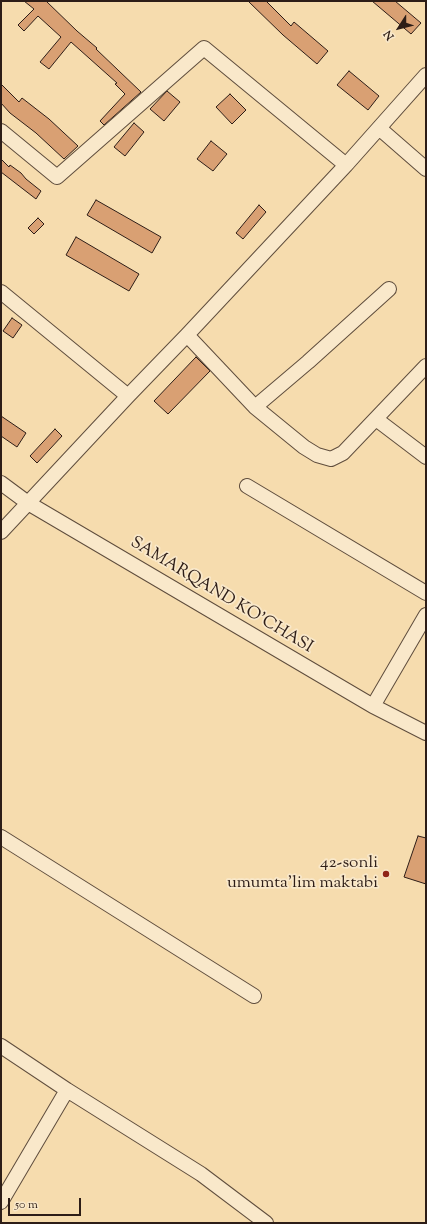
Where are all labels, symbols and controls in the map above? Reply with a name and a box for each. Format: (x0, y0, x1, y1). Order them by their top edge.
north arrow (379, 8, 419, 48)
text: N (380, 27, 398, 43)
street label: SAMARQAND KO'CHASI (126, 533, 316, 659)
place label: 42-sonli umumta'lim maktabi (227, 854, 378, 894)
marker: 42-sonli umumta'lim maktabi (381, 869, 391, 879)
scale bar (10, 1190, 83, 1216)
text: 50 m (15, 1196, 38, 1214)

